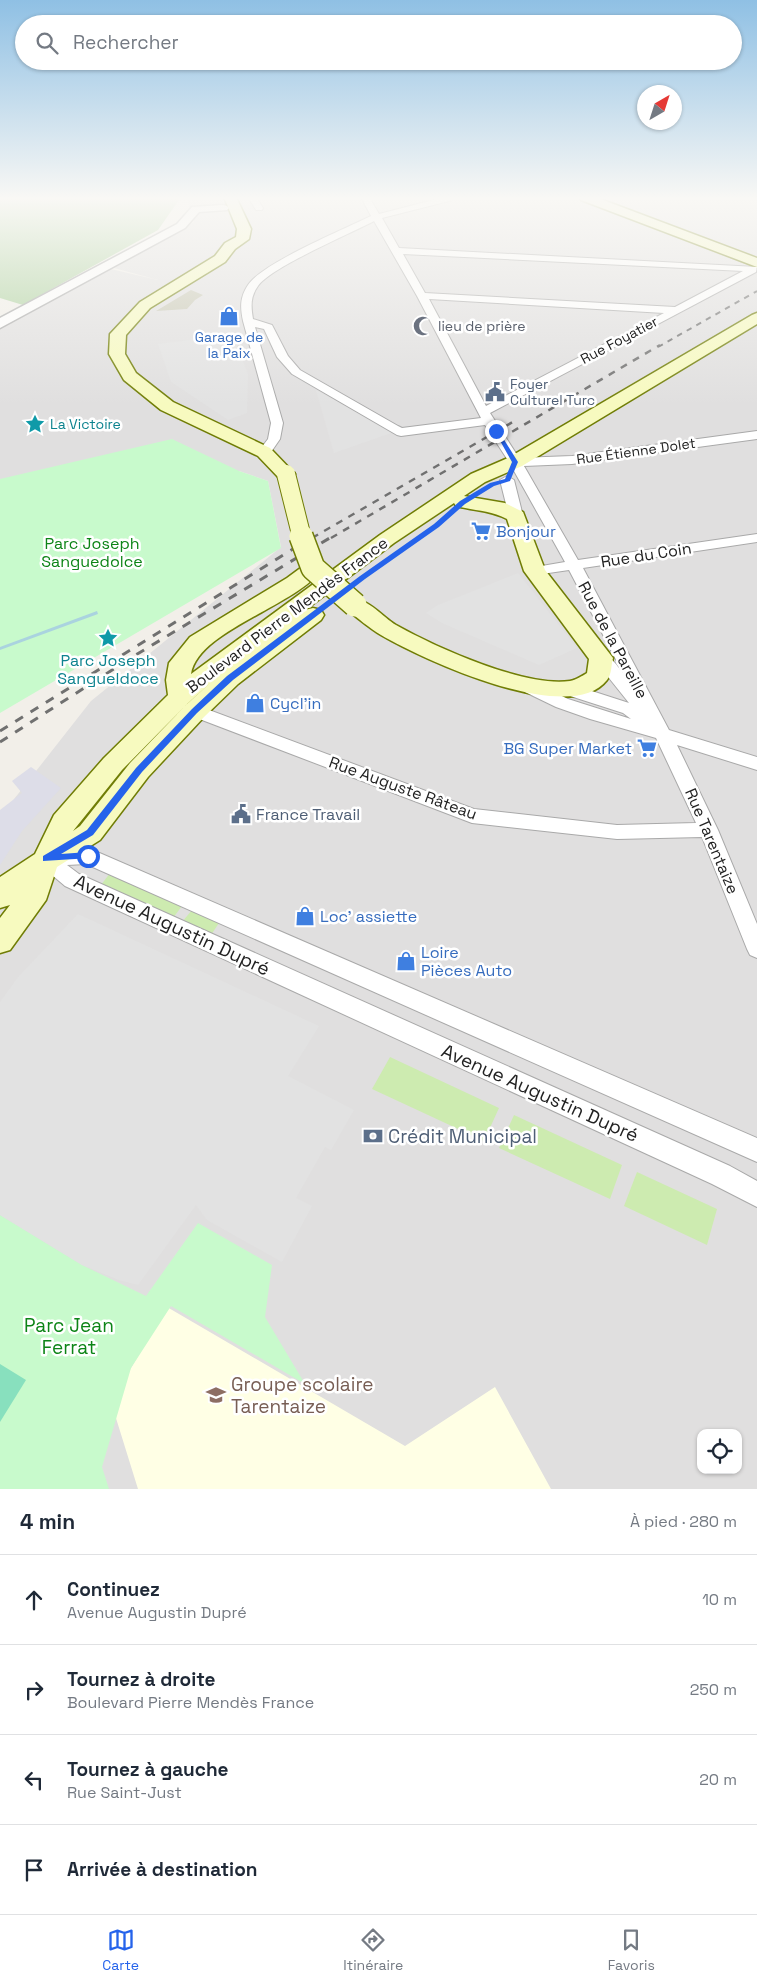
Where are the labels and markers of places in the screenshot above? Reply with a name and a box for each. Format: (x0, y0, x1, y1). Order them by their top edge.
shop icon: Garage de la Paix (218, 305, 240, 327)
mosque icon: lieu de prière (412, 315, 434, 337)
place label: lieu de prière (438, 317, 526, 335)
place label: Garage de la Paix (195, 328, 263, 362)
place label: Foyer Culturel Turc (510, 375, 595, 409)
public building icon: Foyer Culturel Turc (484, 381, 506, 403)
place icon: La Victoire (24, 413, 46, 435)
place label: La Victoire (50, 415, 121, 433)
supermarket icon: Bonjour (470, 520, 492, 542)
place label: Bonjour (496, 521, 556, 542)
place icon: Parc Joseph Sangueldoce (97, 627, 119, 649)
place label: Parc Joseph Sangueldoce (57, 650, 159, 689)
shop icon: Cycl'in (244, 692, 266, 714)
place label: Cycl'in (270, 693, 321, 714)
supermarket icon: BG Super Market (636, 737, 658, 759)
place label: BG Super Market (503, 738, 632, 759)
public building icon: France Travail (230, 803, 252, 825)
place label: France Travail (256, 804, 360, 825)
shop icon: Loc' assiette (294, 905, 316, 927)
place label: Loc' assiette (320, 906, 417, 927)
place label: Loire Pièces Auto (421, 942, 512, 981)
shop icon: Loire Pièces Auto (395, 950, 417, 972)
place label: Crédit Municipal (388, 1124, 537, 1149)
bank icon: Crédit Municipal (362, 1125, 384, 1147)
place label: Groupe scolaire Tarentaize (231, 1372, 374, 1419)
school or university icon: Groupe scolaire Tarentaize (205, 1384, 227, 1406)

